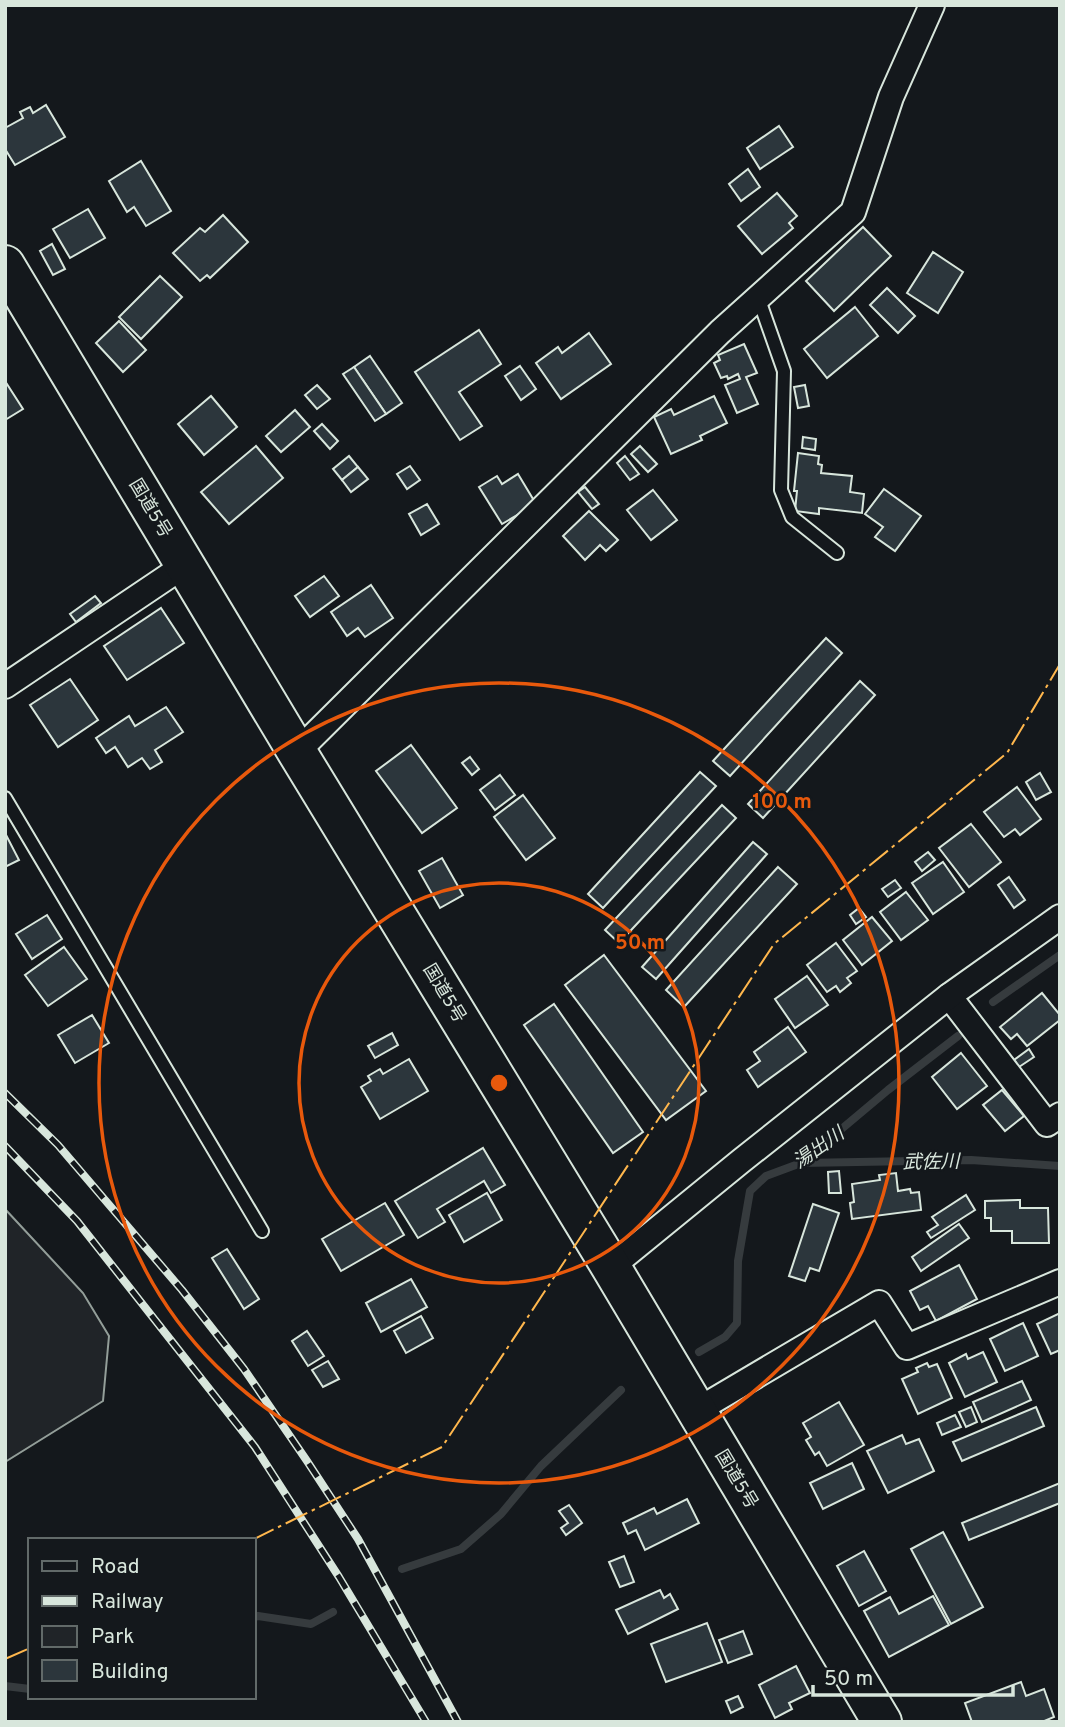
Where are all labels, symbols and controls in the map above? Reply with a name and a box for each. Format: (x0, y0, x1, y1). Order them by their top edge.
street label: 国道5号 (123, 475, 176, 543)
text: 100 m (752, 789, 812, 816)
text: 50 m (615, 930, 665, 957)
street label: 国道5号 (417, 960, 470, 1028)
centre of rings (487, 1071, 511, 1095)
water label: 湯出川 (789, 1121, 851, 1175)
water label: 武佐川 (902, 1150, 962, 1175)
street label: 国道5号 (709, 1446, 762, 1514)
legend (28, 1538, 256, 1699)
text: Road (91, 1554, 140, 1581)
text: Railway (91, 1589, 164, 1616)
text: Park (91, 1624, 134, 1651)
scale bar (813, 1654, 1012, 1698)
text: Building (91, 1659, 169, 1686)
text: 50 m (824, 1666, 873, 1693)

